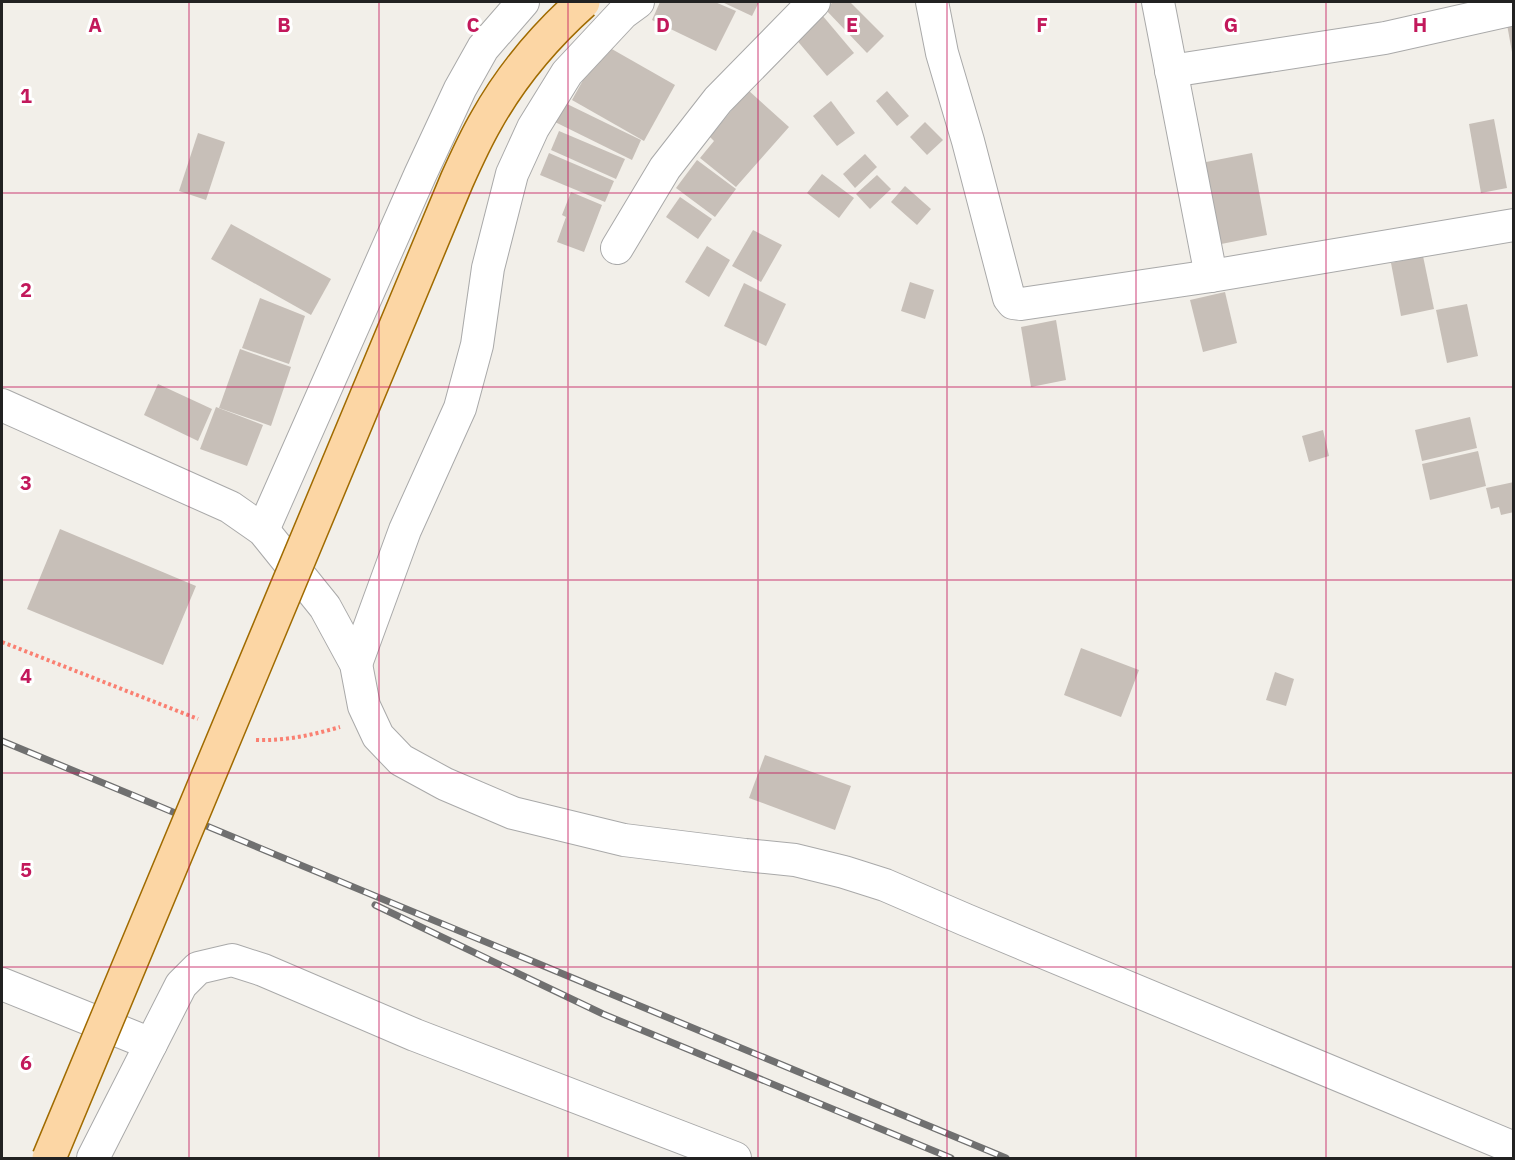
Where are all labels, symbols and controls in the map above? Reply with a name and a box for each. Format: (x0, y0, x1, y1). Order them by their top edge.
text: A (88, 11, 102, 38)
text: B (277, 11, 291, 38)
text: C (466, 11, 480, 38)
text: D (656, 11, 670, 38)
text: E (846, 11, 858, 38)
text: F (1036, 11, 1048, 38)
text: G (1224, 11, 1238, 38)
text: H (1413, 11, 1427, 38)
text: 1 (20, 82, 32, 109)
text: 2 (20, 276, 32, 303)
text: 3 (20, 469, 32, 496)
text: 4 (20, 662, 32, 689)
text: 5 (20, 856, 32, 883)
text: 6 (20, 1049, 32, 1076)

